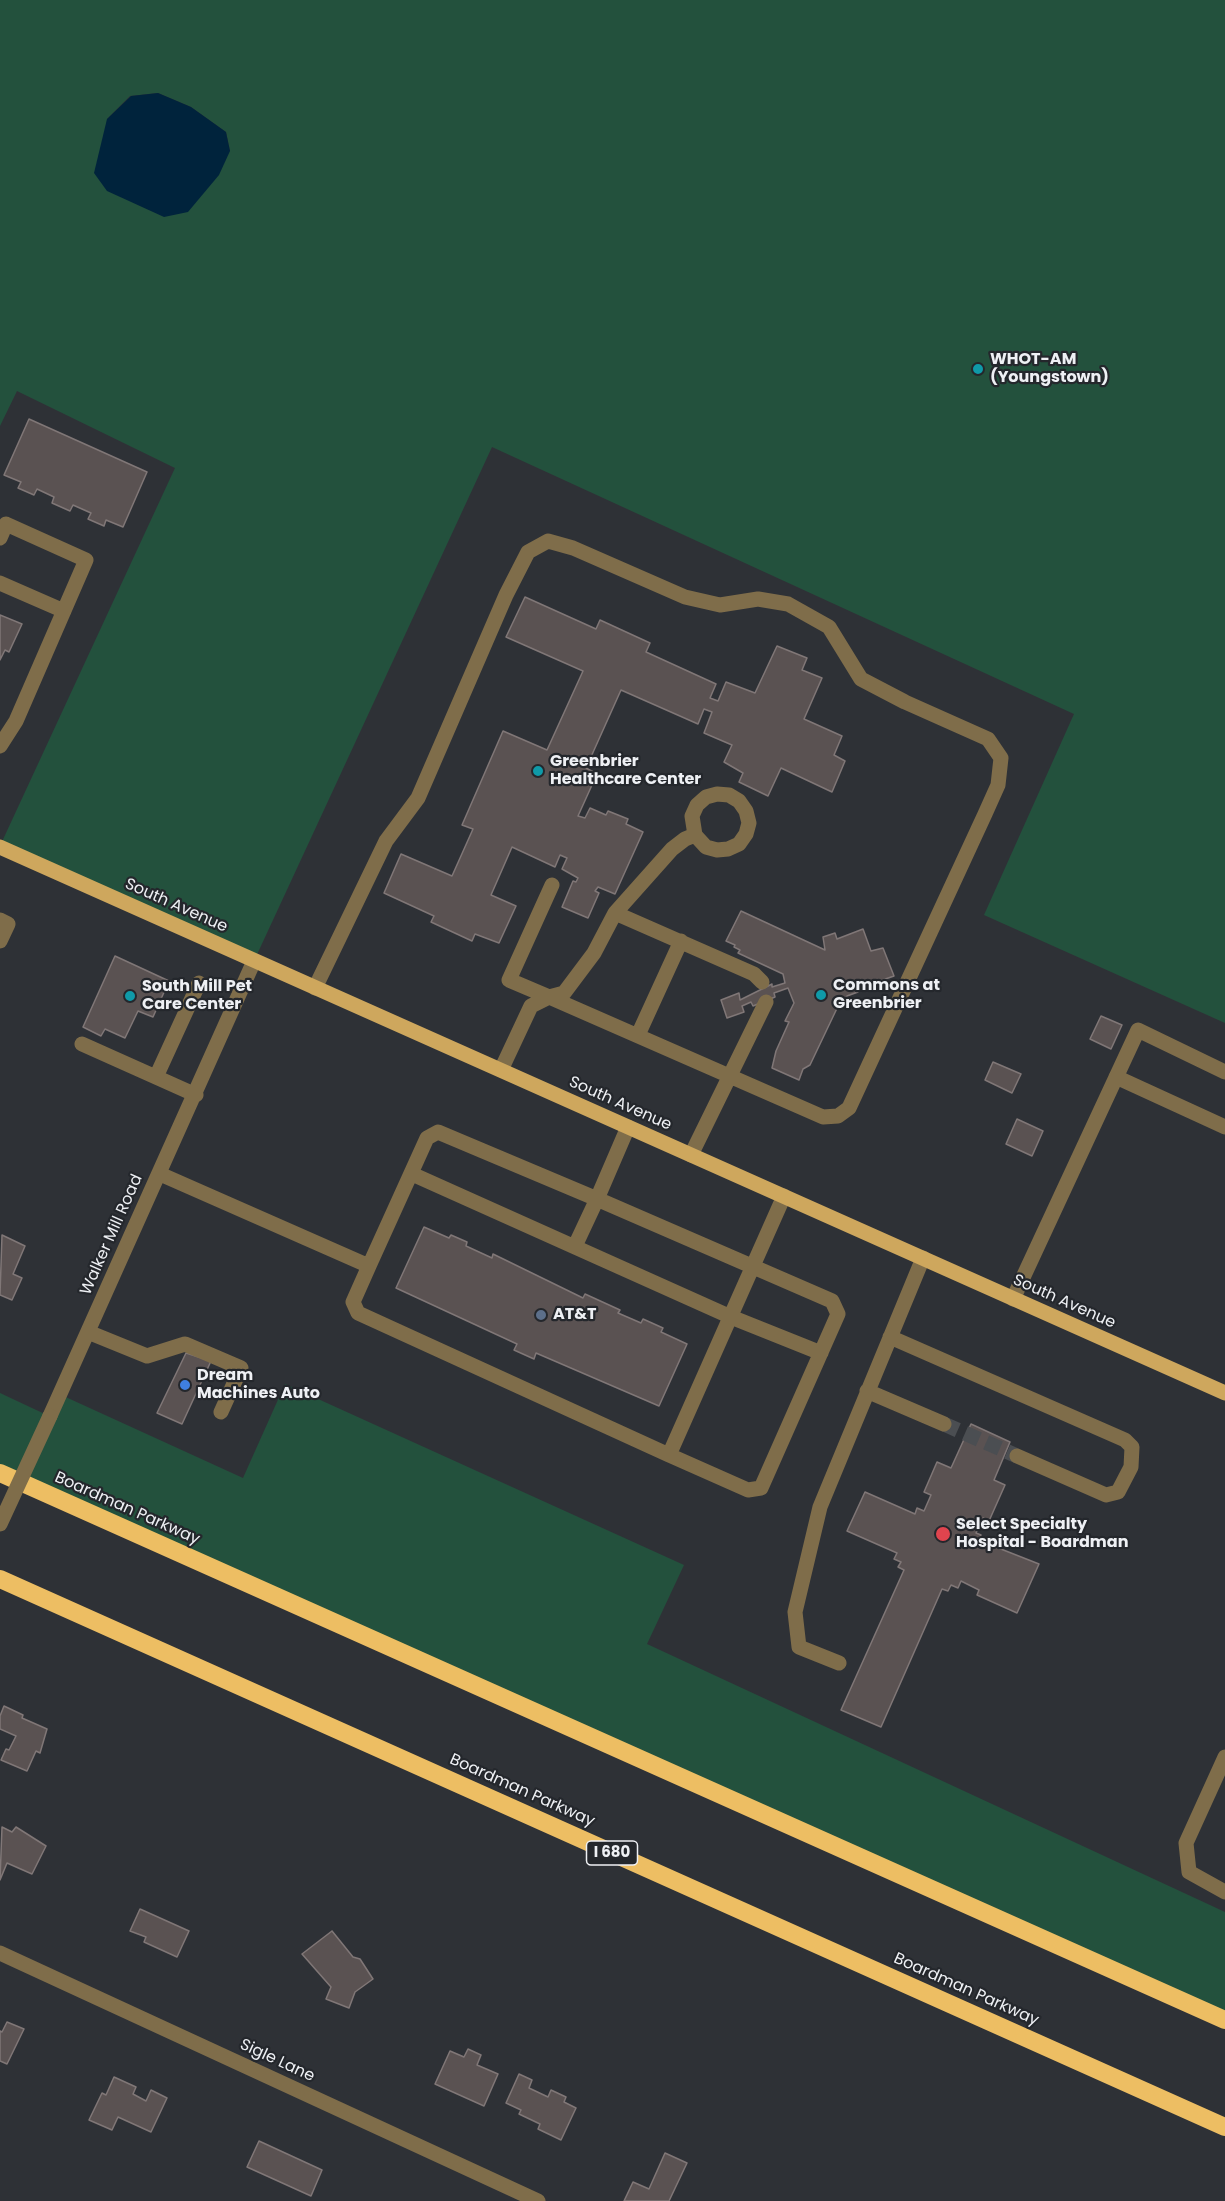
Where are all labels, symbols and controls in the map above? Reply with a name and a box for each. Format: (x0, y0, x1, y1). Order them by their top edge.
place label: WHOT-AM (Youngstown) (990, 350, 1109, 388)
marker: WHOT-AM (Youngstown) (971, 362, 985, 376)
place label: Greenbrier Healthcare Center (550, 752, 701, 790)
marker: Greenbrier Healthcare Center (531, 764, 545, 778)
street label: South Avenue (122, 875, 230, 937)
place label: Commons at Greenbrier (833, 976, 940, 1014)
place label: South Mill Pet Care Center (142, 977, 252, 1015)
marker: Commons at Greenbrier (814, 988, 828, 1002)
marker: South Mill Pet Care Center (123, 989, 137, 1003)
street label: South Avenue (566, 1073, 674, 1135)
street label: Walker Mill Road (77, 1172, 147, 1298)
street label: South Avenue (1010, 1271, 1118, 1333)
place label: AT&T (553, 1305, 596, 1325)
marker: AT&T (534, 1308, 548, 1322)
place label: Dream Machines Auto (197, 1366, 320, 1404)
marker: Dream Machines Auto (178, 1378, 192, 1392)
street label: Boardman Parkway (52, 1468, 202, 1550)
place label: Select Specialty Hospital - Boardman (956, 1515, 1128, 1553)
marker: Select Specialty Hospital - Boardman (934, 1525, 952, 1543)
street label: Boardman Parkway (447, 1750, 597, 1832)
road number: I 680 (586, 1841, 638, 1865)
street label: Boardman Parkway (891, 1949, 1041, 2031)
street label: Sigle Lane (237, 2035, 317, 2087)

